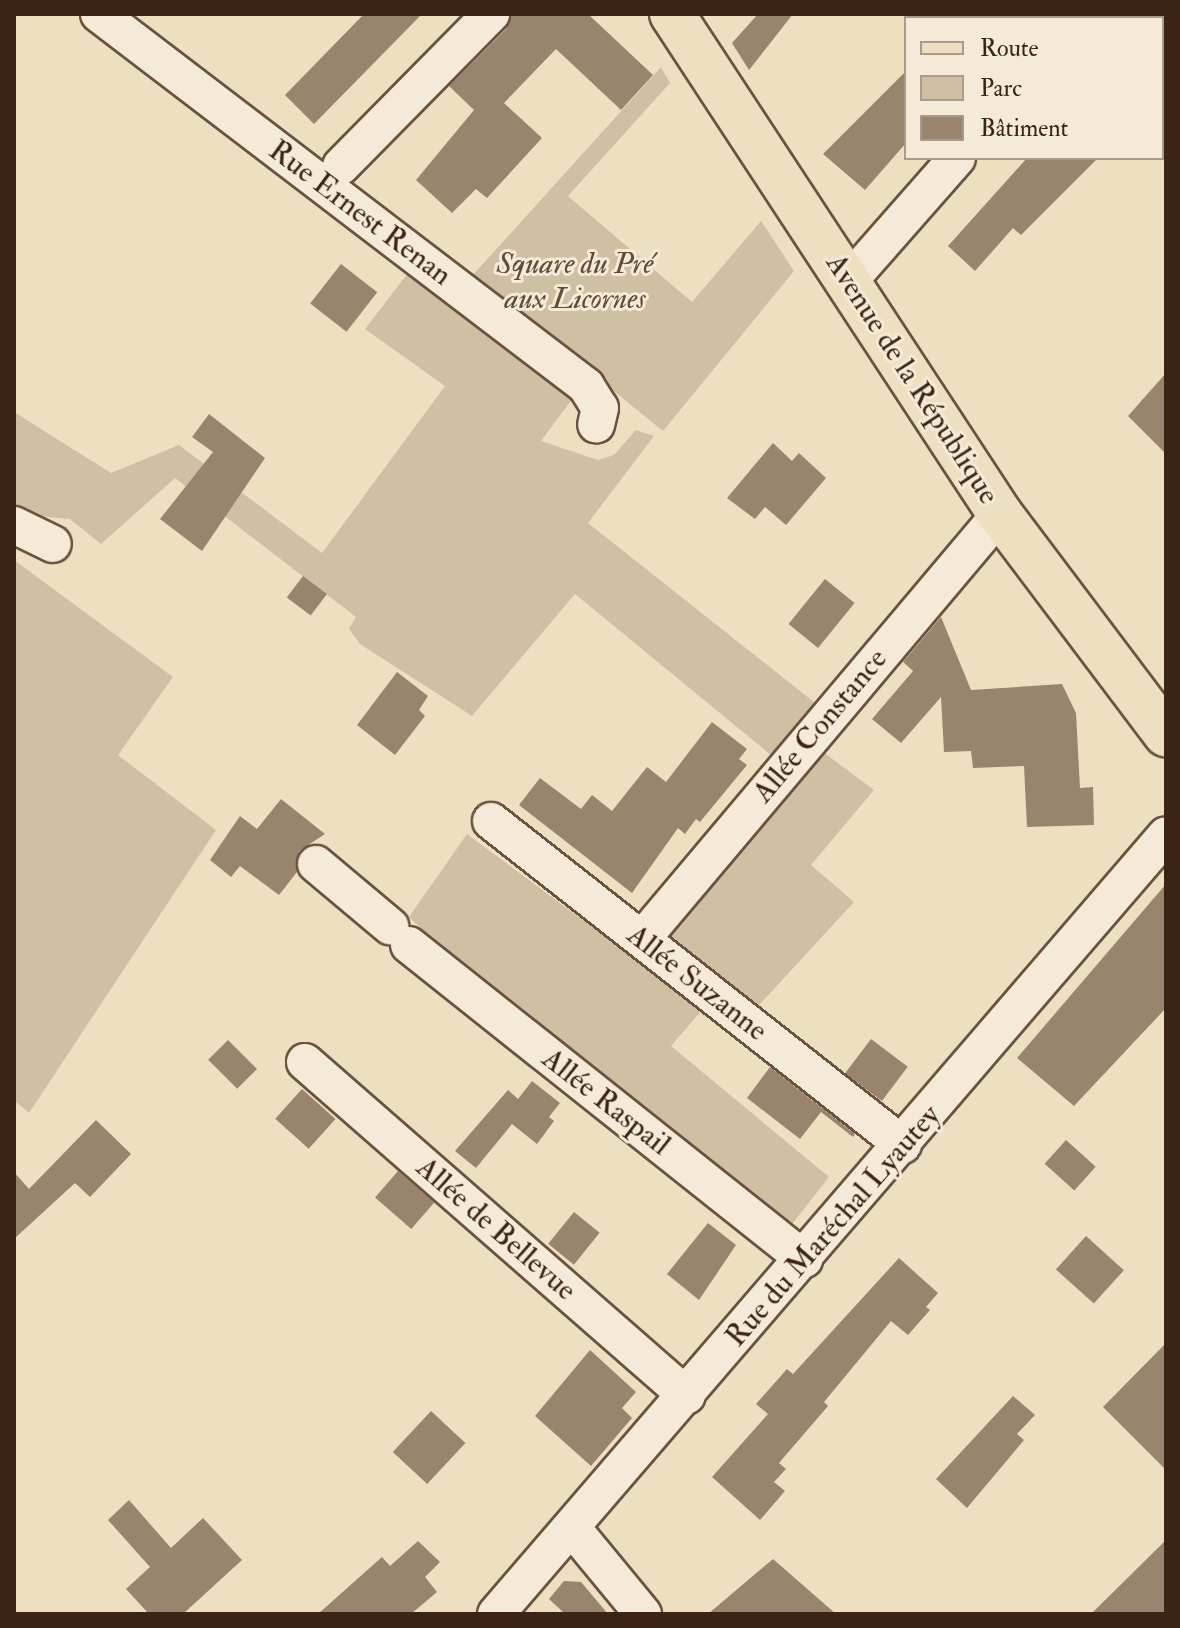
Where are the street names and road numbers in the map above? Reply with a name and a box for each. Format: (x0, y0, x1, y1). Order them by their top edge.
street label: Rue Ernest Renan (261, 133, 459, 293)
street label: Avenue de la République (818, 247, 1006, 511)
street label: Allée Constance (745, 642, 895, 810)
street label: Allée Suzanne (620, 917, 774, 1049)
street label: Allée Raspail (535, 1041, 677, 1163)
street label: Rue du Maréchal Lyautey (718, 1098, 948, 1354)
street label: Allée de Bellevue (409, 1150, 583, 1308)

